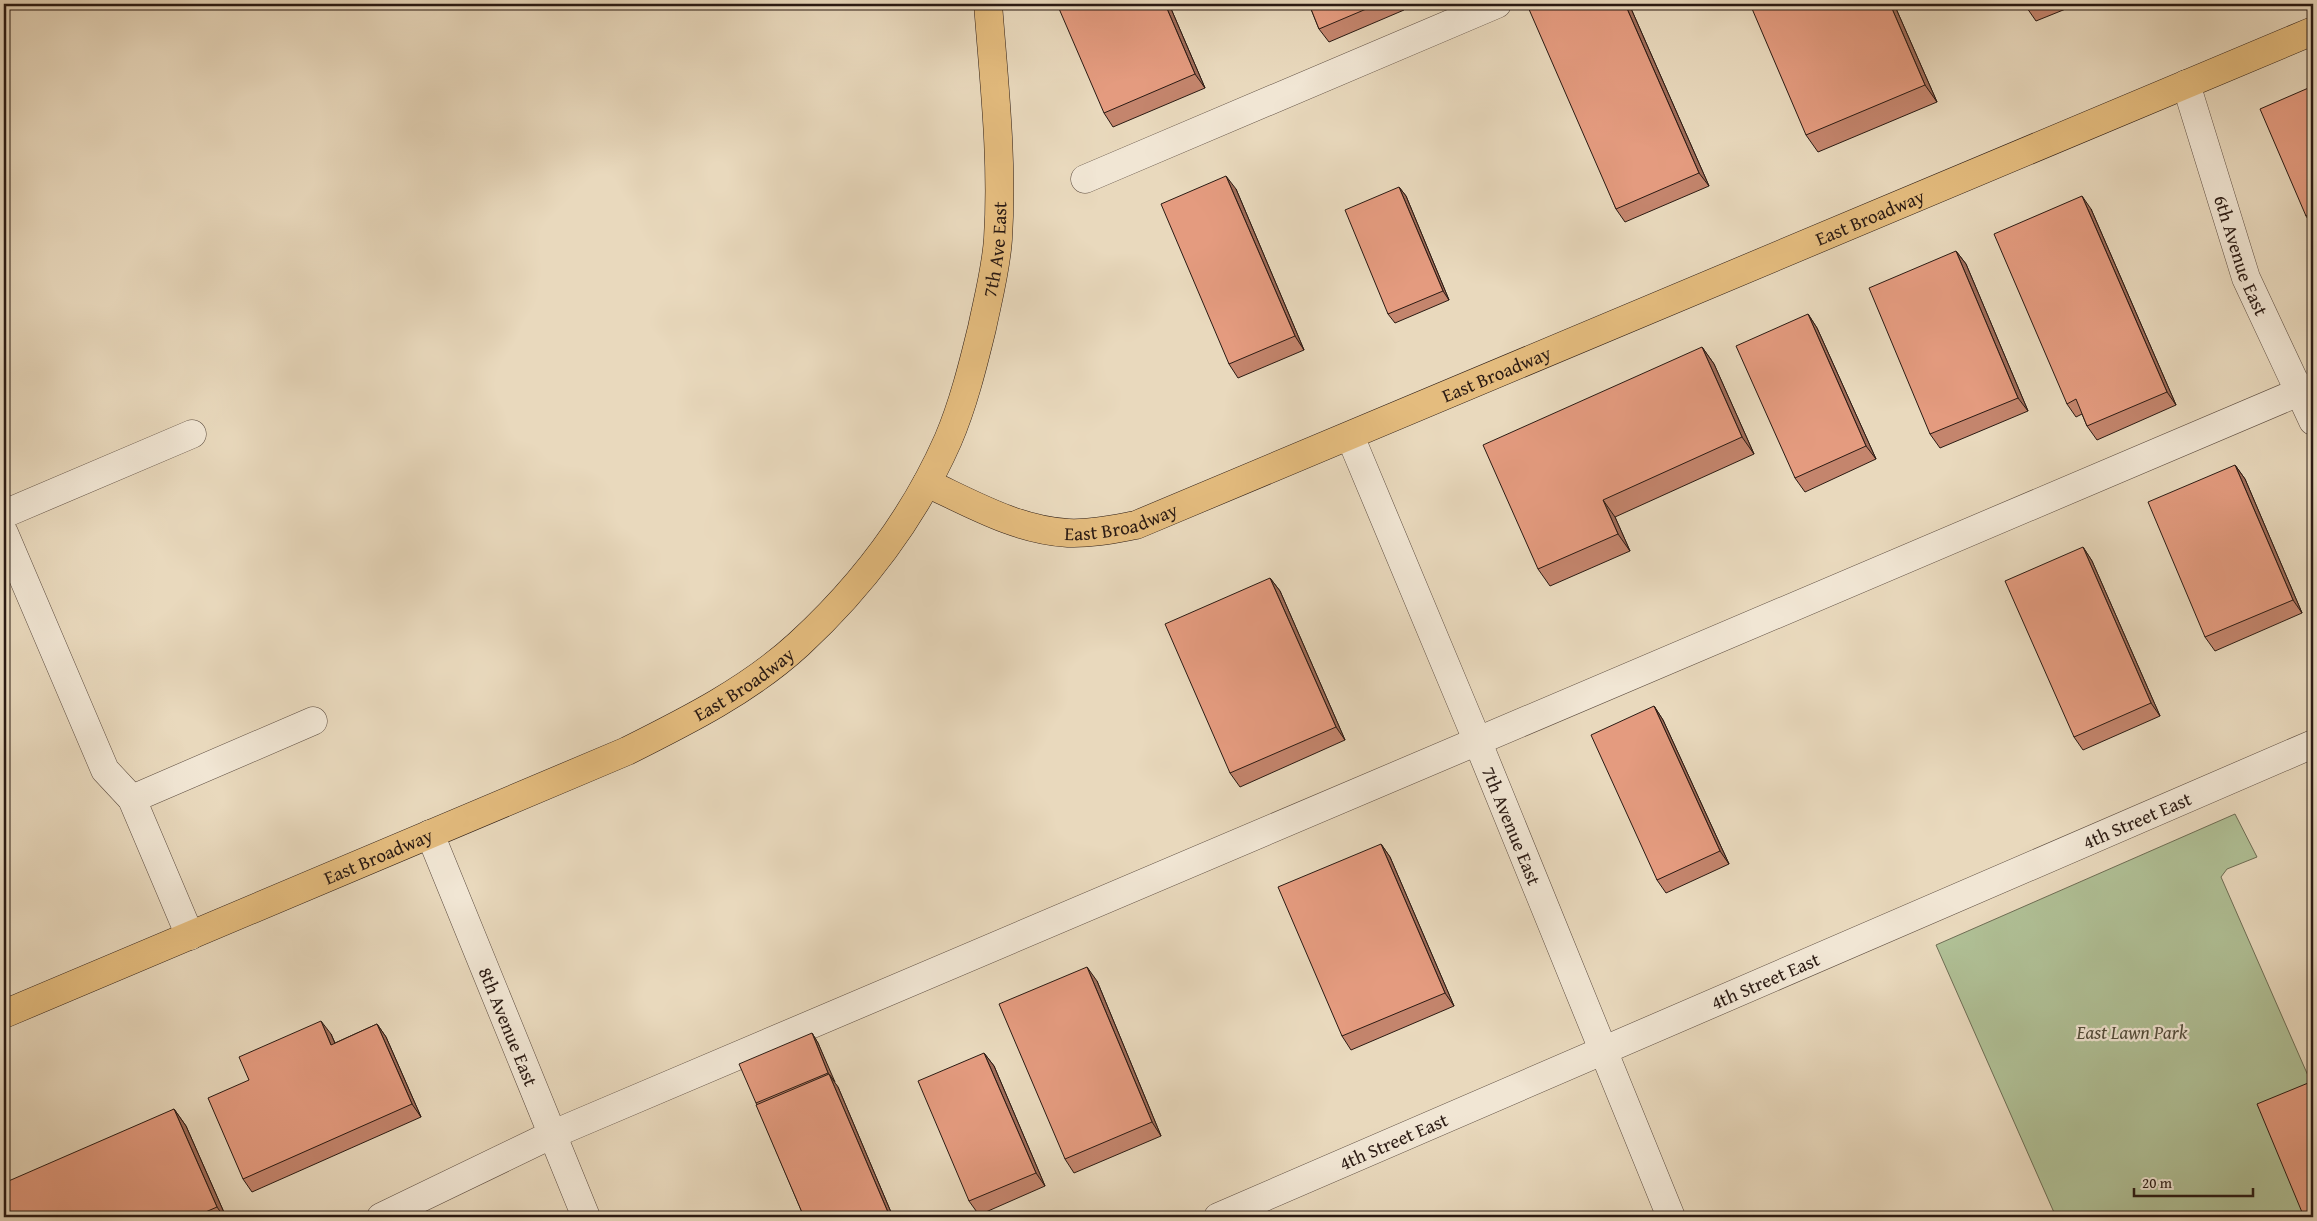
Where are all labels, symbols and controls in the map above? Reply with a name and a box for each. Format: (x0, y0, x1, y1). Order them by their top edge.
street label: East Broadway (1811, 181, 1929, 252)
street label: 6th Avenue East (2207, 192, 2276, 320)
street label: 7th Ave East (975, 201, 1013, 300)
street label: East Broadway (1437, 338, 1556, 409)
street label: East Broadway (1064, 495, 1182, 547)
street label: East Broadway (688, 640, 801, 728)
street label: 7th Avenue East (1475, 762, 1549, 890)
street label: 4th Street East (2078, 784, 2196, 856)
street label: East Broadway (319, 820, 437, 892)
street label: 4th Street East (1706, 945, 1824, 1016)
street label: 8th Avenue East (472, 963, 545, 1091)
park label: East Lawn Park (2075, 1018, 2188, 1046)
street label: 4th Street East (1335, 1105, 1452, 1177)
scale bar (2134, 1166, 2253, 1198)
text: 20 m (2142, 1172, 2173, 1193)

